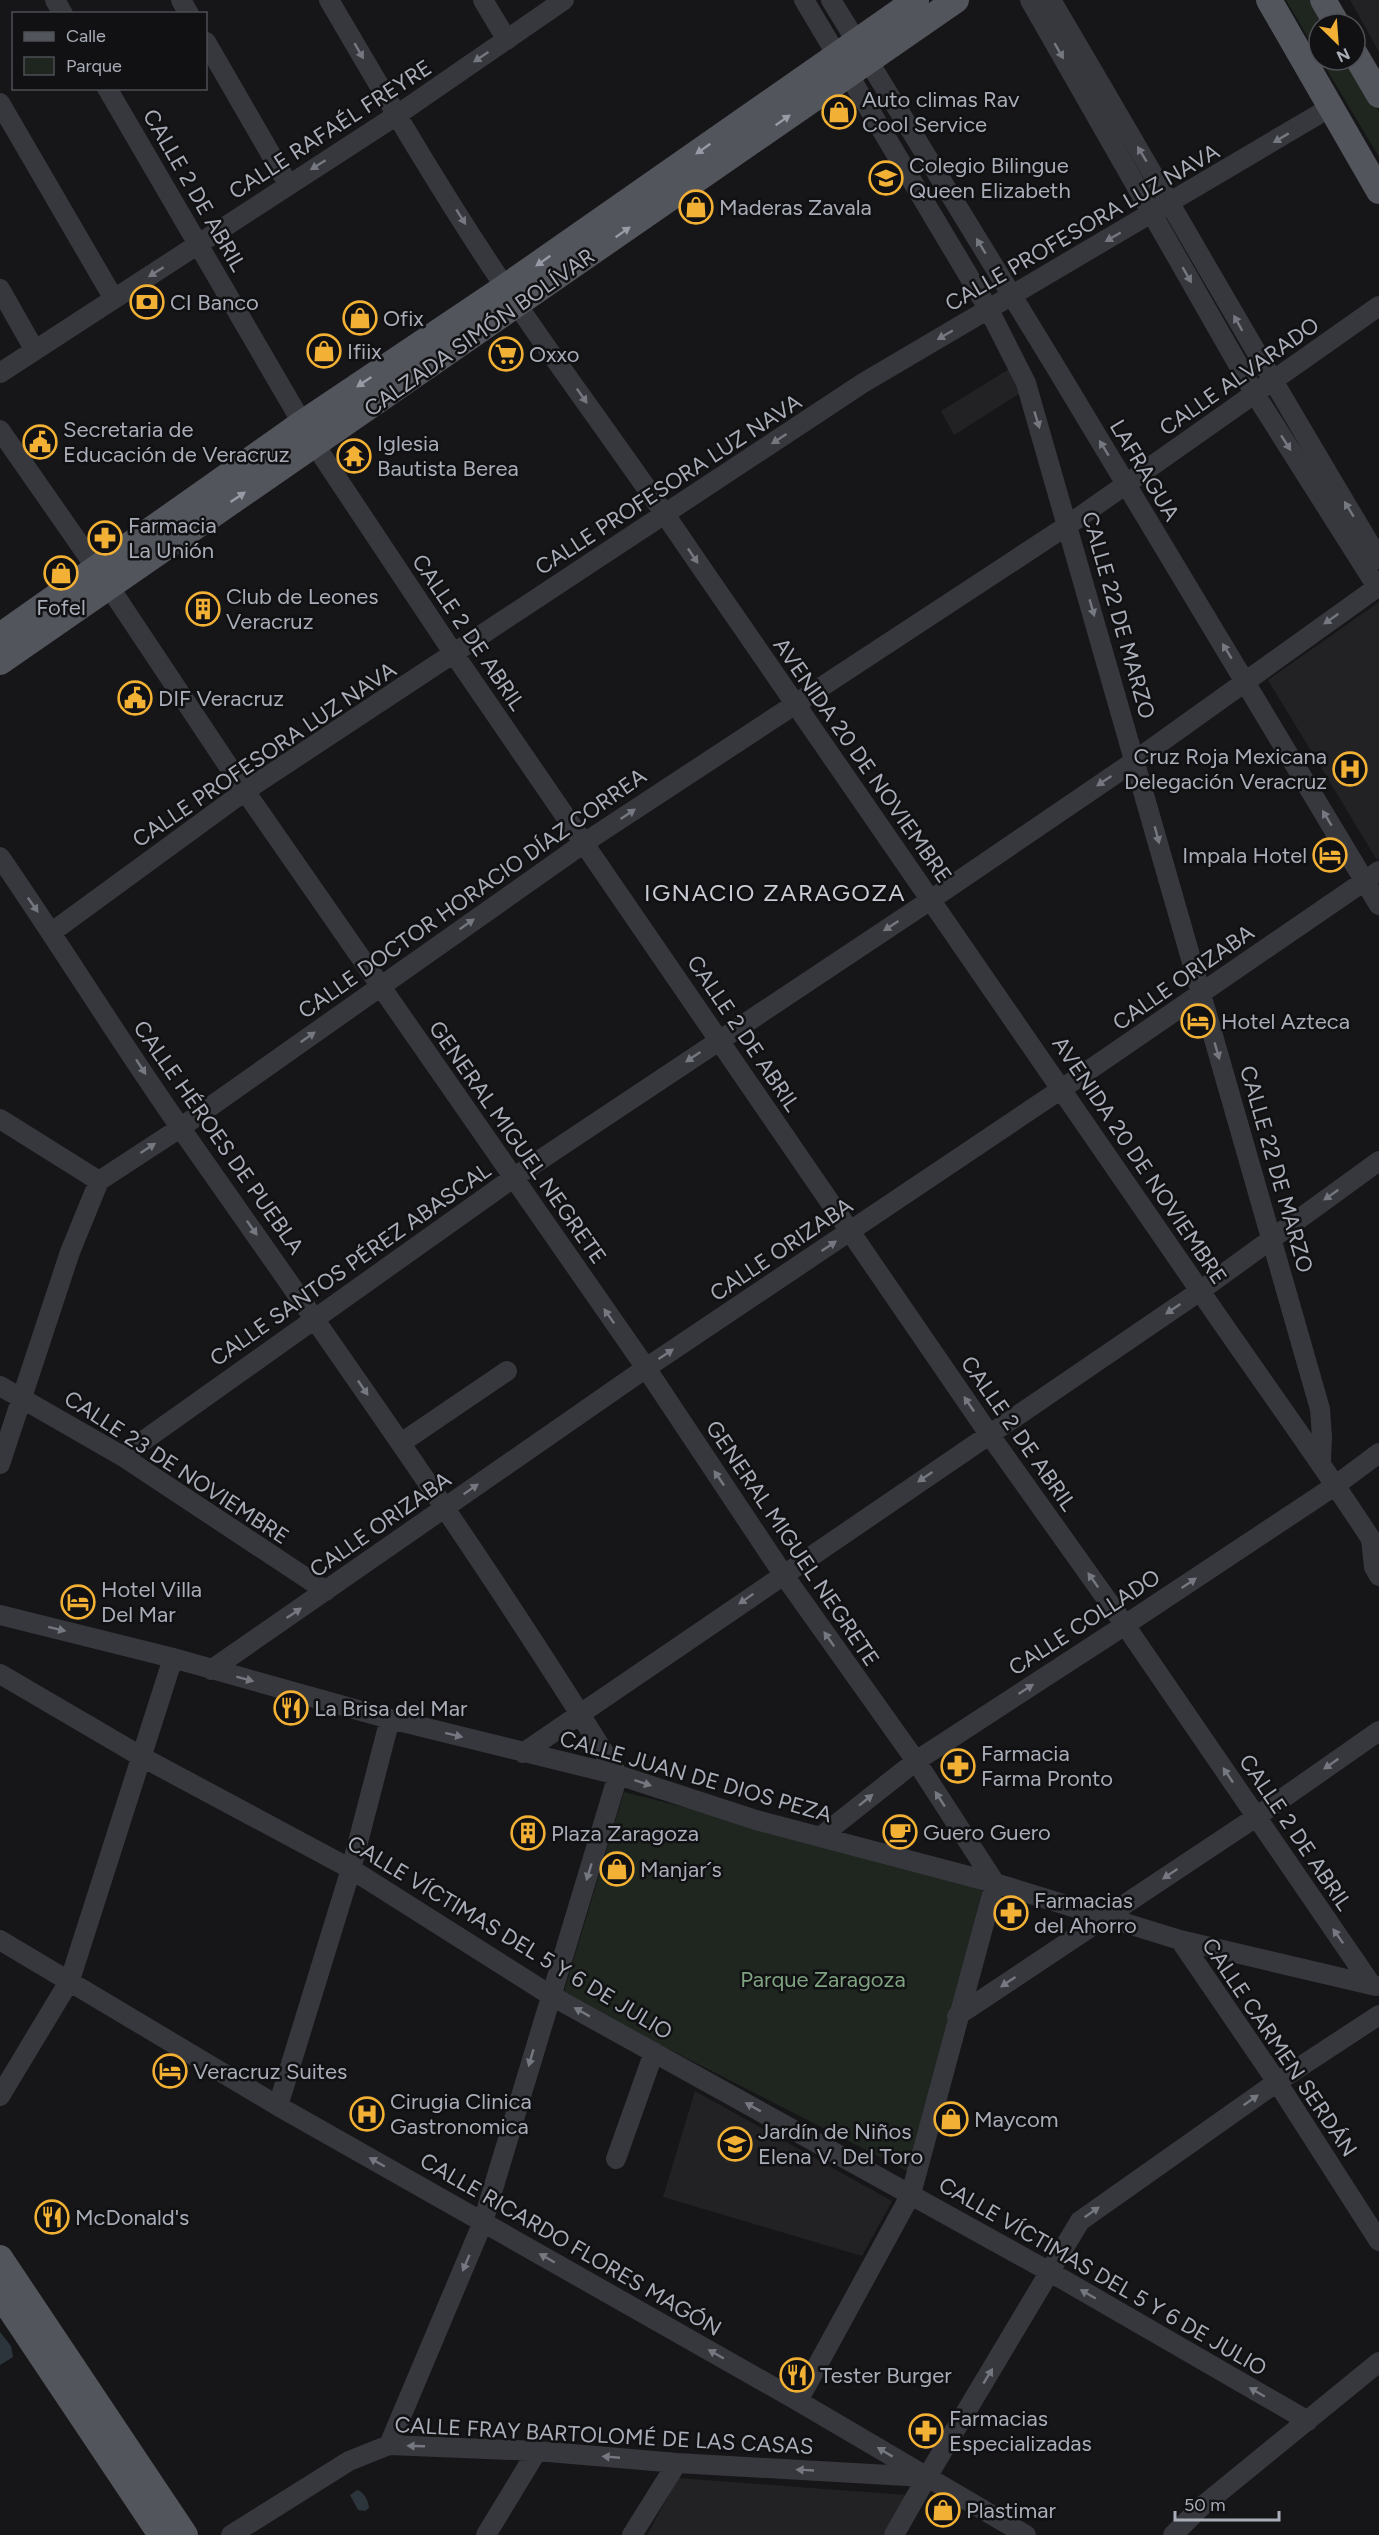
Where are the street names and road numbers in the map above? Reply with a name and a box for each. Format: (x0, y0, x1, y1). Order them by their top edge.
street label: CALLE RAFAÉL FREYRE (224, 54, 437, 205)
street label: CALLE 2 DE ABRIL (137, 104, 252, 277)
street label: CALLE PROFESORA LUZ NAVA (940, 138, 1224, 317)
street label: CALZADA SIMÓN BOLÍVAR (359, 242, 600, 422)
street label: CALLE ALVARADO (1154, 311, 1324, 442)
street label: CALLE PROFESORA LUZ NAVA (530, 388, 807, 581)
street label: LAFRAGUA (1104, 415, 1185, 526)
street label: CALLE 22 DE MARZO (1076, 508, 1161, 722)
street label: CALLE 2 DE ABRIL (406, 549, 531, 716)
street label: AVENIDA 20 DE NOVIEMBRE (767, 633, 958, 888)
street label: CALLE PROFESORA LUZ NAVA (127, 656, 401, 853)
street label: CALLE DOCTOR HORACIO DÍAZ CORREA (293, 762, 652, 1025)
street label: CALLE ORIZABA (1107, 919, 1259, 1036)
street label: CALLE 2 DE ABRIL (681, 950, 806, 1117)
street label: CALLE HÉROES DE PUEBLA (127, 1015, 310, 1259)
street label: GENERAL MIGUEL NEGRETE (423, 1015, 612, 1269)
street label: AVENIDA 20 DE NOVIEMBRE (1046, 1031, 1233, 1289)
street label: CALLE 22 DE MARZO (1234, 1062, 1319, 1276)
street label: CALLE SANTOS PÉREZ ABASCAL (205, 1156, 496, 1372)
street label: CALLE ORIZABA (705, 1192, 858, 1307)
street label: CALLE 2 DE ABRIL (955, 1351, 1082, 1516)
street label: CALLE 23 DE NOVIEMBRE (59, 1385, 294, 1550)
street label: GENERAL MIGUEL NEGRETE (700, 1415, 885, 1671)
street label: CALLE ORIZABA (304, 1466, 456, 1583)
street label: CALLE COLLADO (1004, 1563, 1165, 1681)
street label: CALLE JUAN DE DIOS PEZA (557, 1725, 835, 1828)
street label: CALLE 2 DE ABRIL (1233, 1749, 1358, 1916)
street label: CALLE VÍCTIMAS DEL 5 Y 6 DE JULIO (342, 1829, 677, 2045)
street label: CALLE CARMEN SERDÁN (1196, 1933, 1363, 2162)
street label: CALLE RICARDO FLORES MAGÓN (415, 2147, 726, 2342)
street label: CALLE VÍCTIMAS DEL 5 Y 6 DE JULIO (934, 2171, 1272, 2382)
street label: CALLE FRAY BARTOLOMÉ DE LAS CASAS (394, 2411, 814, 2460)

